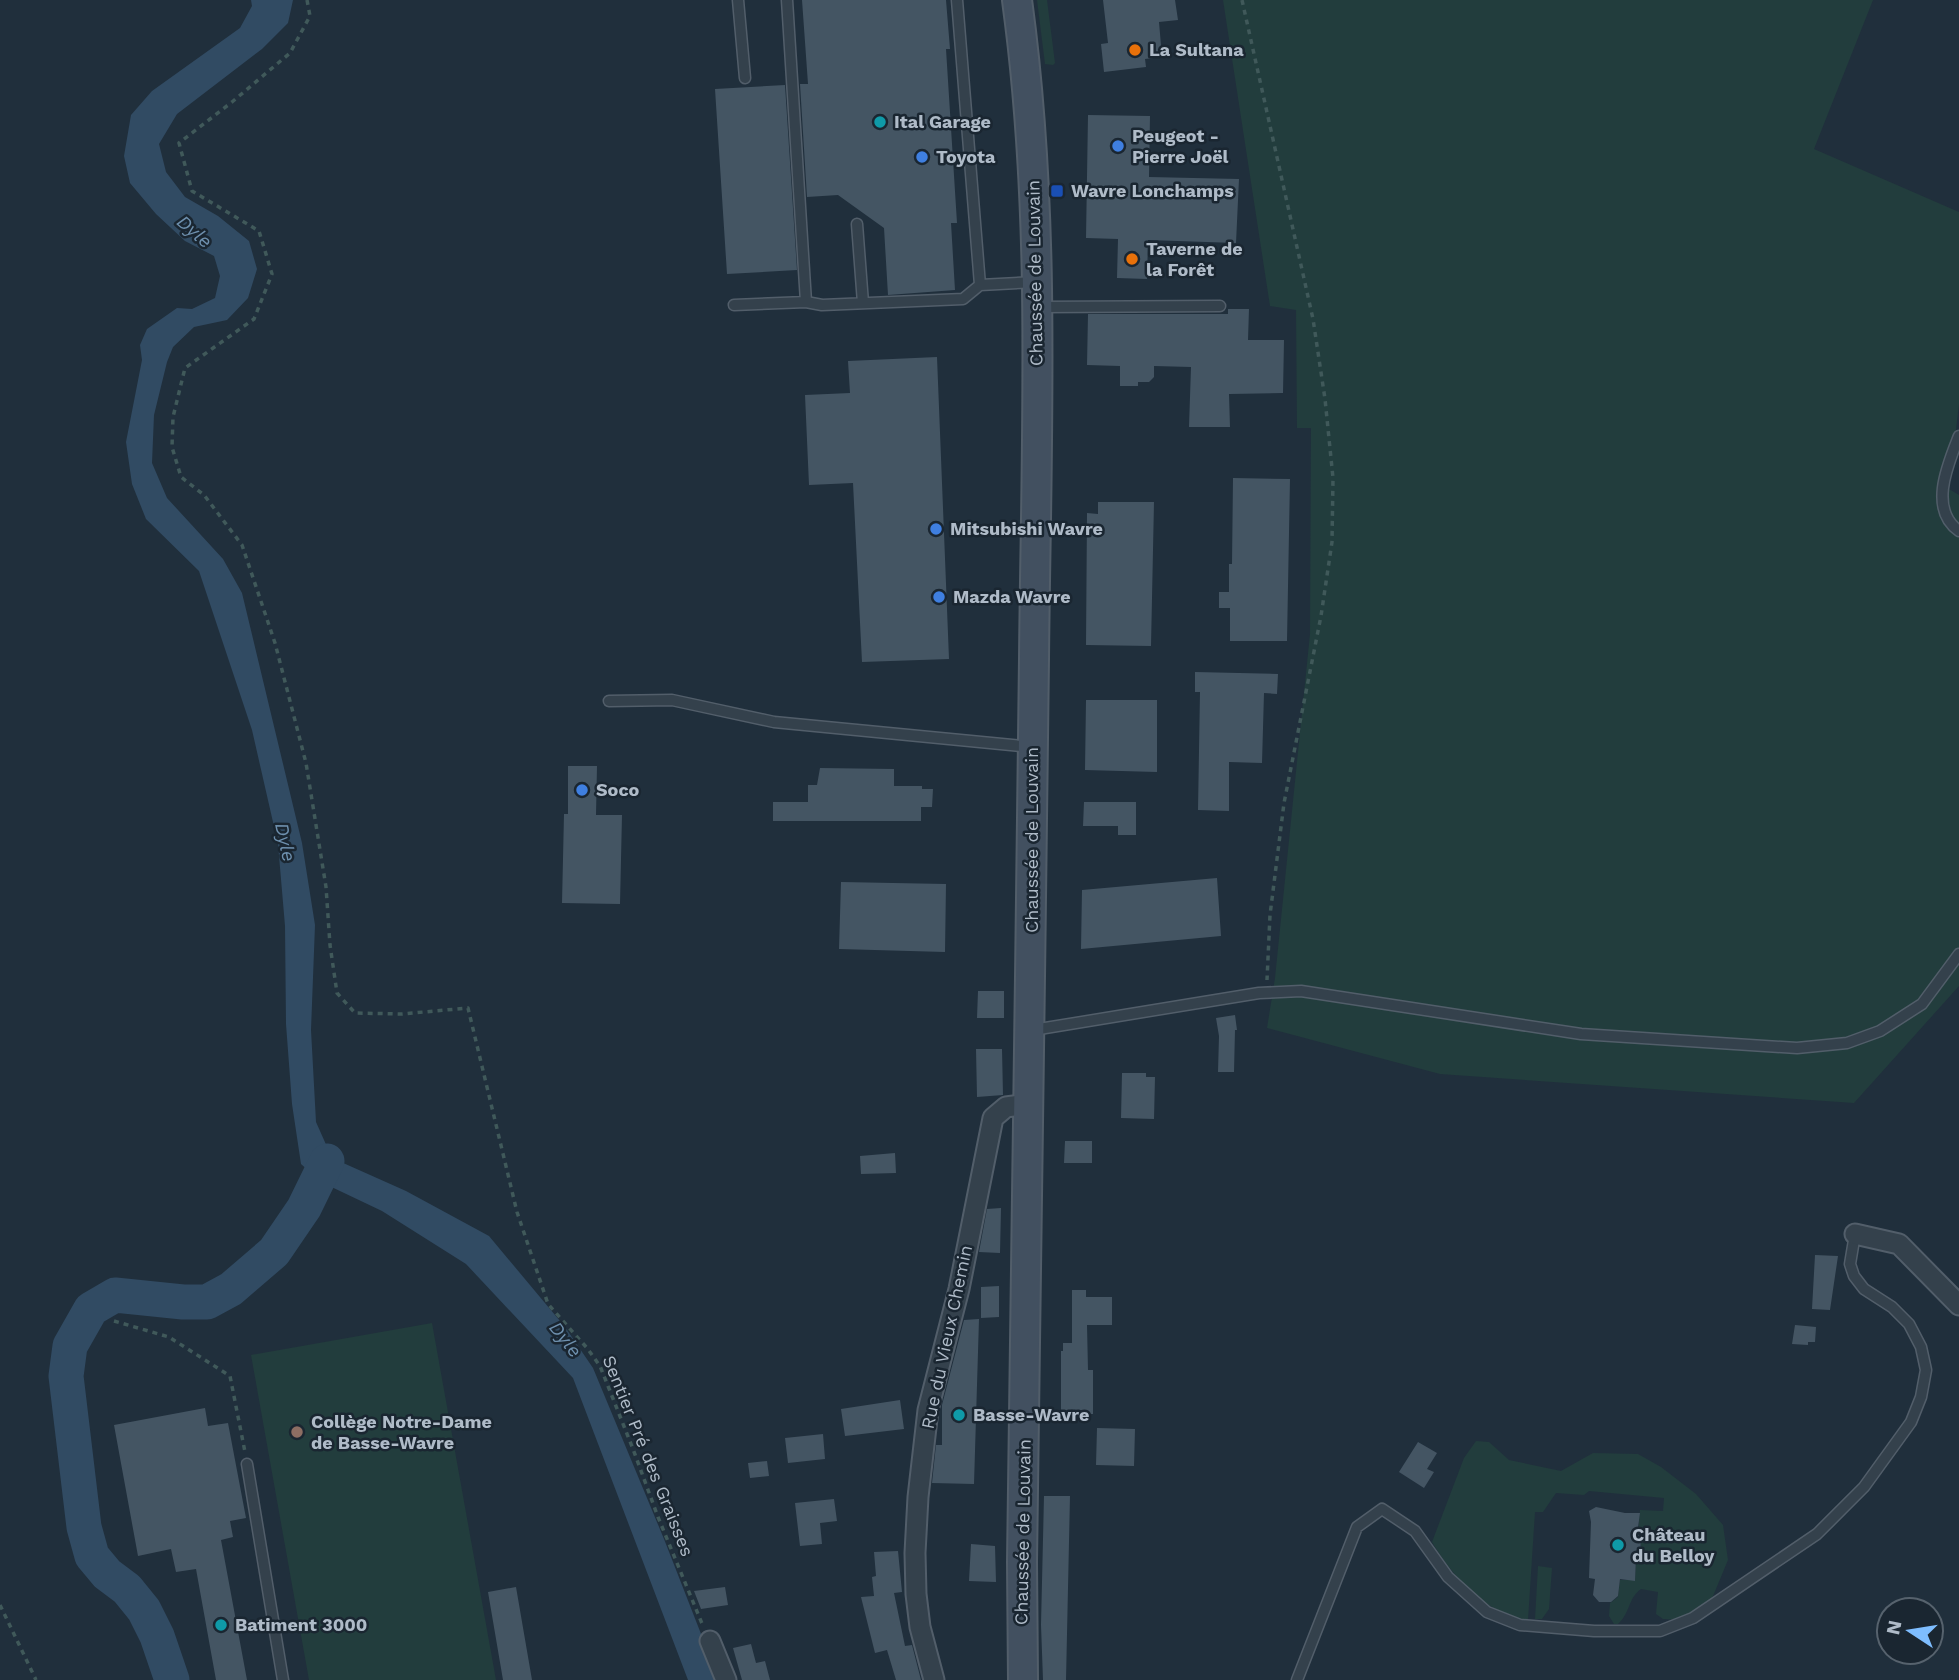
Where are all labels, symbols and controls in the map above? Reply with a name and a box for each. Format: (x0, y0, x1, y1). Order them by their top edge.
place label: La Sultana (1149, 39, 1244, 60)
marker: La Sultana (1127, 42, 1143, 58)
place label: Ital Garage (894, 111, 991, 132)
marker: Ital Garage (872, 114, 888, 130)
place label: Peugeot - Pierre Joël (1132, 125, 1229, 167)
marker: Peugeot - Pierre Joël (1110, 138, 1126, 154)
place label: Toyota (936, 146, 996, 167)
marker: Toyota (914, 149, 930, 165)
street label: Chaussée de Louvain (1022, 180, 1047, 366)
place label: Wavre Lonchamps (1071, 180, 1234, 201)
marker: Wavre Lonchamps (1049, 183, 1065, 199)
water label: Dyle (172, 210, 217, 253)
place label: Taverne de la Forêt (1146, 238, 1243, 280)
marker: Taverne de la Forêt (1124, 251, 1140, 267)
place label: Mitsubishi Wavre (950, 518, 1103, 539)
marker: Mitsubishi Wavre (928, 521, 944, 537)
place label: Mazda Wavre (953, 586, 1071, 607)
marker: Mazda Wavre (931, 589, 947, 605)
street label: Chaussée de Louvain (1021, 747, 1042, 933)
place label: Soco (596, 779, 640, 800)
marker: Soco (574, 782, 590, 798)
water label: Dyle (270, 820, 301, 864)
street label: Rue du Vieux Chemin (917, 1243, 976, 1431)
water label: Dyle (544, 1317, 587, 1362)
street label: Sentier Pré des Graisses (599, 1352, 698, 1559)
place label: Basse-Wavre (973, 1404, 1089, 1425)
marker: Basse-Wavre (951, 1407, 967, 1423)
place label: Collège Notre-Dame de Basse-Wavre (311, 1411, 492, 1453)
marker: Collège Notre-Dame de Basse-Wavre (289, 1424, 305, 1440)
street label: Chaussée de Louvain (1010, 1439, 1035, 1625)
place label: Château du Belloy (1632, 1524, 1715, 1566)
marker: Château du Belloy (1610, 1537, 1626, 1553)
north arrow (1875, 1596, 1945, 1666)
place label: Batiment 3000 (235, 1614, 367, 1635)
marker: Batiment 3000 (213, 1617, 229, 1633)
text: N (1881, 1618, 1907, 1637)

